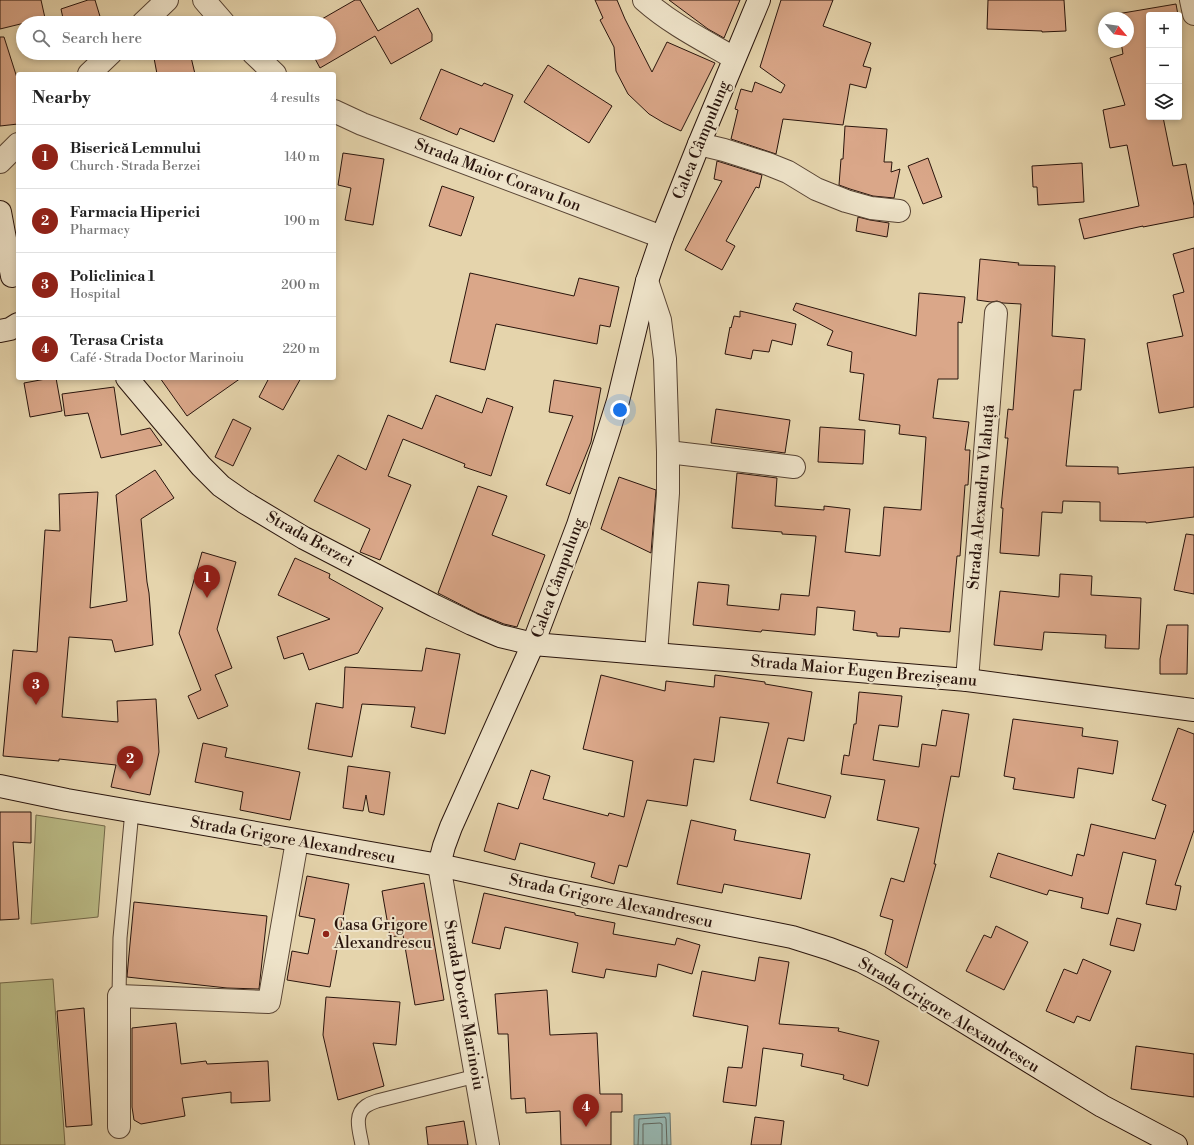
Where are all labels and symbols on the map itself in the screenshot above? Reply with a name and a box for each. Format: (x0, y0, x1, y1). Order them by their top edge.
north arrow (1098, 12, 1134, 48)
street label: Calea Câmpulung (668, 77, 734, 202)
street label: Strada Maior Coravu Ion (412, 134, 585, 216)
your location (610, 400, 630, 420)
street label: Strada Alexandru Vlahuță (963, 403, 999, 590)
street label: Strada Berzei (262, 507, 358, 571)
street label: Calea Câmpulung (527, 515, 589, 641)
pin: 1 (194, 565, 220, 598)
street label: Strada Maior Eugen Brezișeanu (750, 651, 978, 691)
pin: 3 (23, 672, 49, 705)
pin: 2 (117, 746, 143, 779)
street label: Strada Grigore Alexandrescu (189, 812, 397, 868)
street label: Strada Grigore Alexandrescu (507, 870, 715, 932)
place label: Casa Grigore Alexandrescu (333, 915, 432, 953)
street label: Strada Doctor Marinoiu (439, 919, 489, 1091)
marker: Casa Grigore Alexandrescu (321, 929, 331, 939)
street label: Strada Grigore Alexandrescu (855, 953, 1043, 1077)
pin: 4 (573, 1094, 599, 1127)

